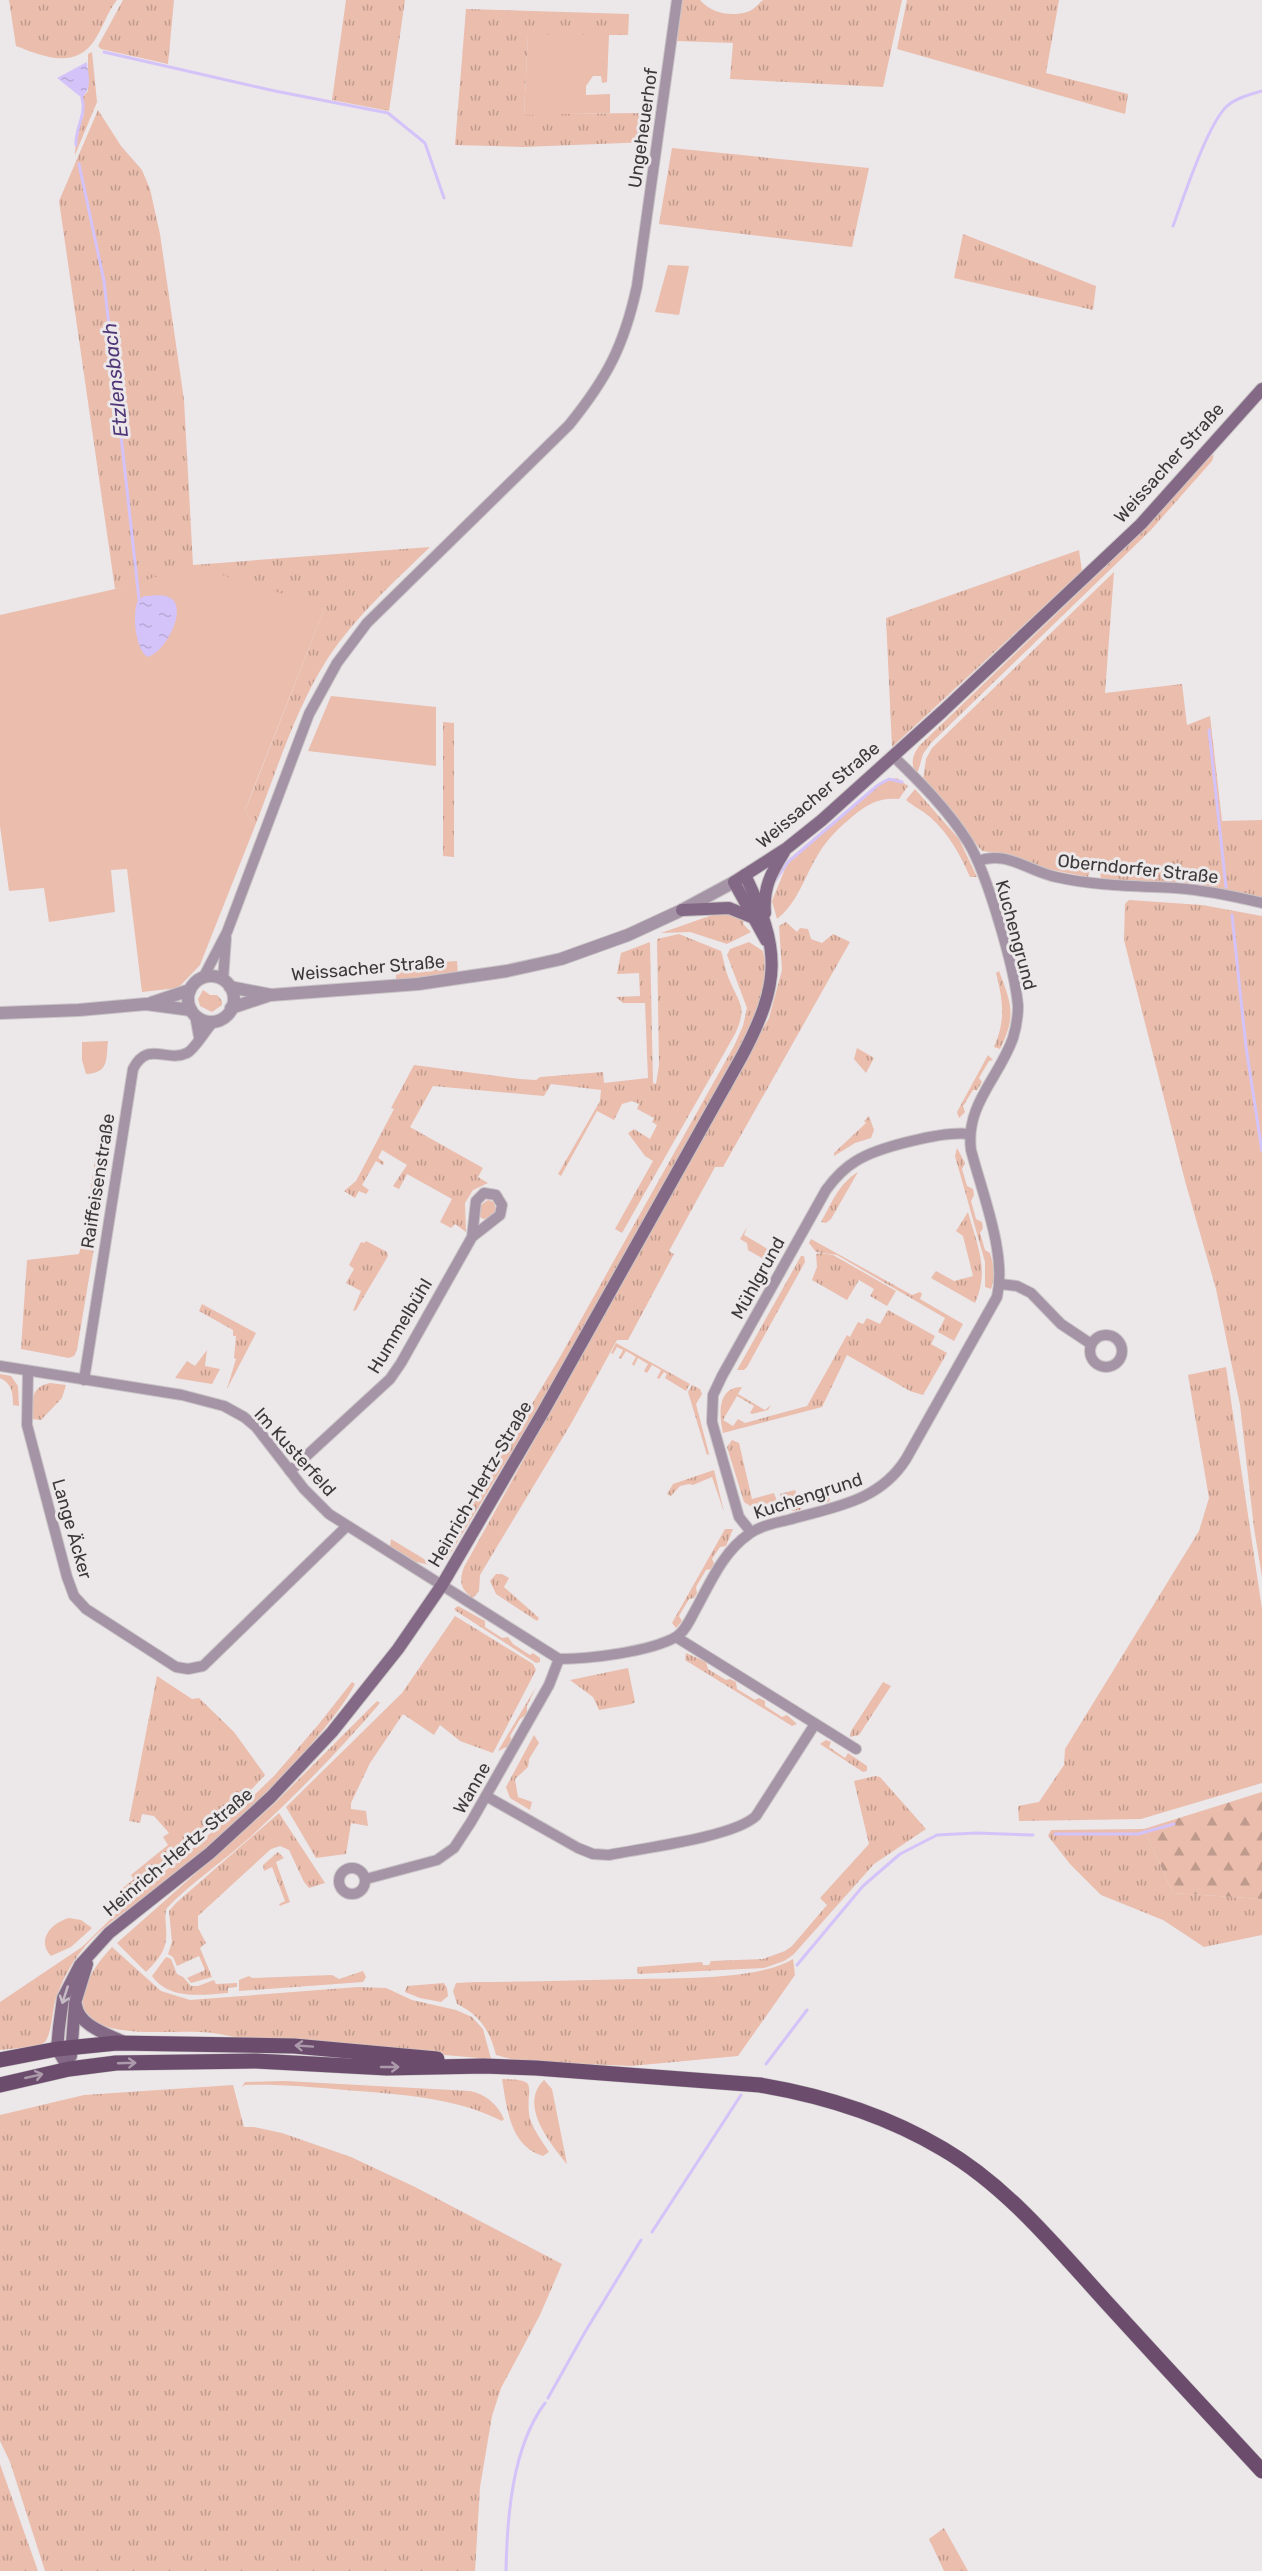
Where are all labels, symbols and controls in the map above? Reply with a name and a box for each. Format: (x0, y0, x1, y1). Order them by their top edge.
street label: Ungeheuerhof (624, 66, 662, 190)
water label: Etzlensbach (97, 322, 133, 438)
street label: Weissacher Straße (1109, 398, 1229, 528)
street label: Weissacher Straße (752, 737, 884, 853)
street label: Oberndorfer Straße (1056, 850, 1220, 888)
street label: Kuchengrund (991, 877, 1041, 993)
street label: Weissacher Straße (290, 950, 446, 986)
street label: Raiffeisenstraße (76, 1112, 120, 1250)
street label: Mühlgrund (726, 1233, 790, 1323)
street label: Hummelbühl (363, 1274, 437, 1378)
street label: Heinrich-Hertz-Straße (423, 1397, 537, 1571)
street label: Im Kusterfeld (249, 1403, 341, 1501)
street label: Kuchengrund (751, 1468, 865, 1524)
street label: Lange Äcker (47, 1476, 97, 1582)
street label: Wanne (449, 1758, 495, 1818)
street label: Heinrich-Hertz-Straße (99, 1783, 257, 1921)
one-way arrow (59, 1985, 70, 2004)
one-way arrow (295, 2041, 315, 2052)
one-way arrow (117, 2057, 137, 2068)
one-way arrow (379, 2061, 399, 2073)
one-way arrow (25, 2070, 44, 2082)

